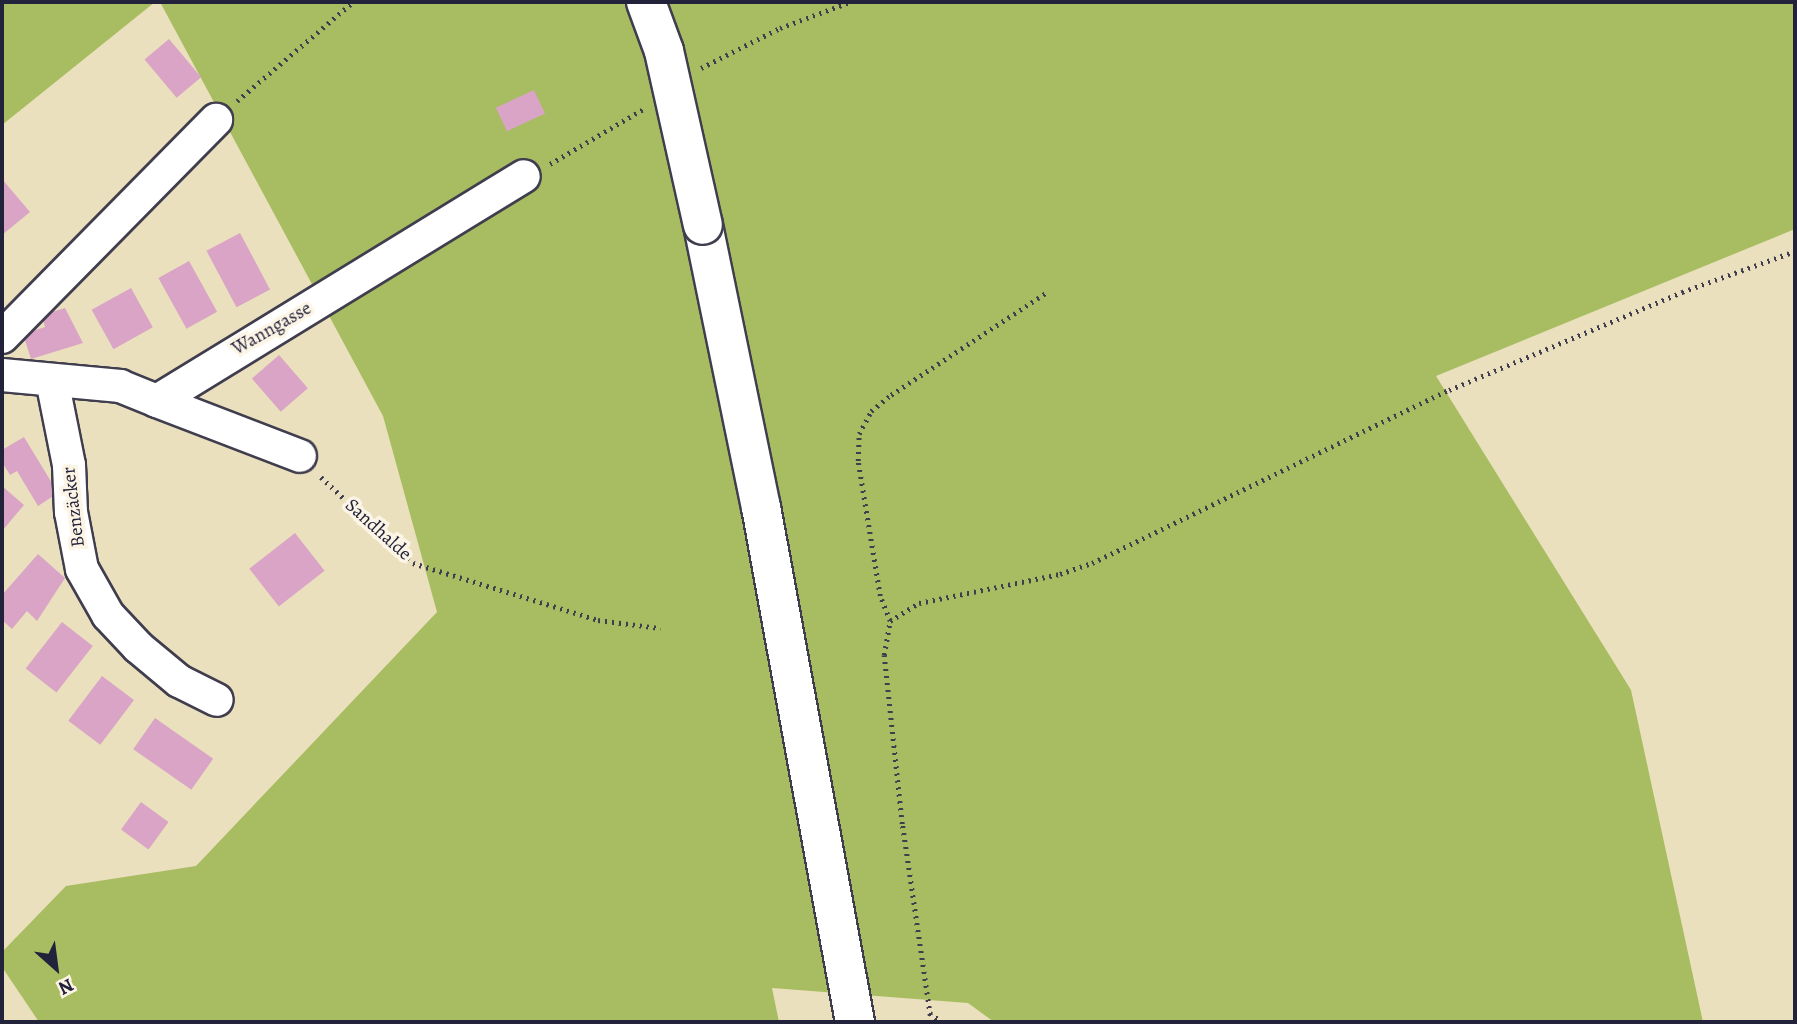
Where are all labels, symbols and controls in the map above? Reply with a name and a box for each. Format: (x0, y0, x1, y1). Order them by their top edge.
street label: Wanngasse (228, 297, 316, 361)
street label: Benzäcker (58, 466, 90, 548)
street label: Sandhalde (340, 494, 416, 566)
north arrow (21, 933, 91, 1003)
text: N (54, 972, 78, 1001)

